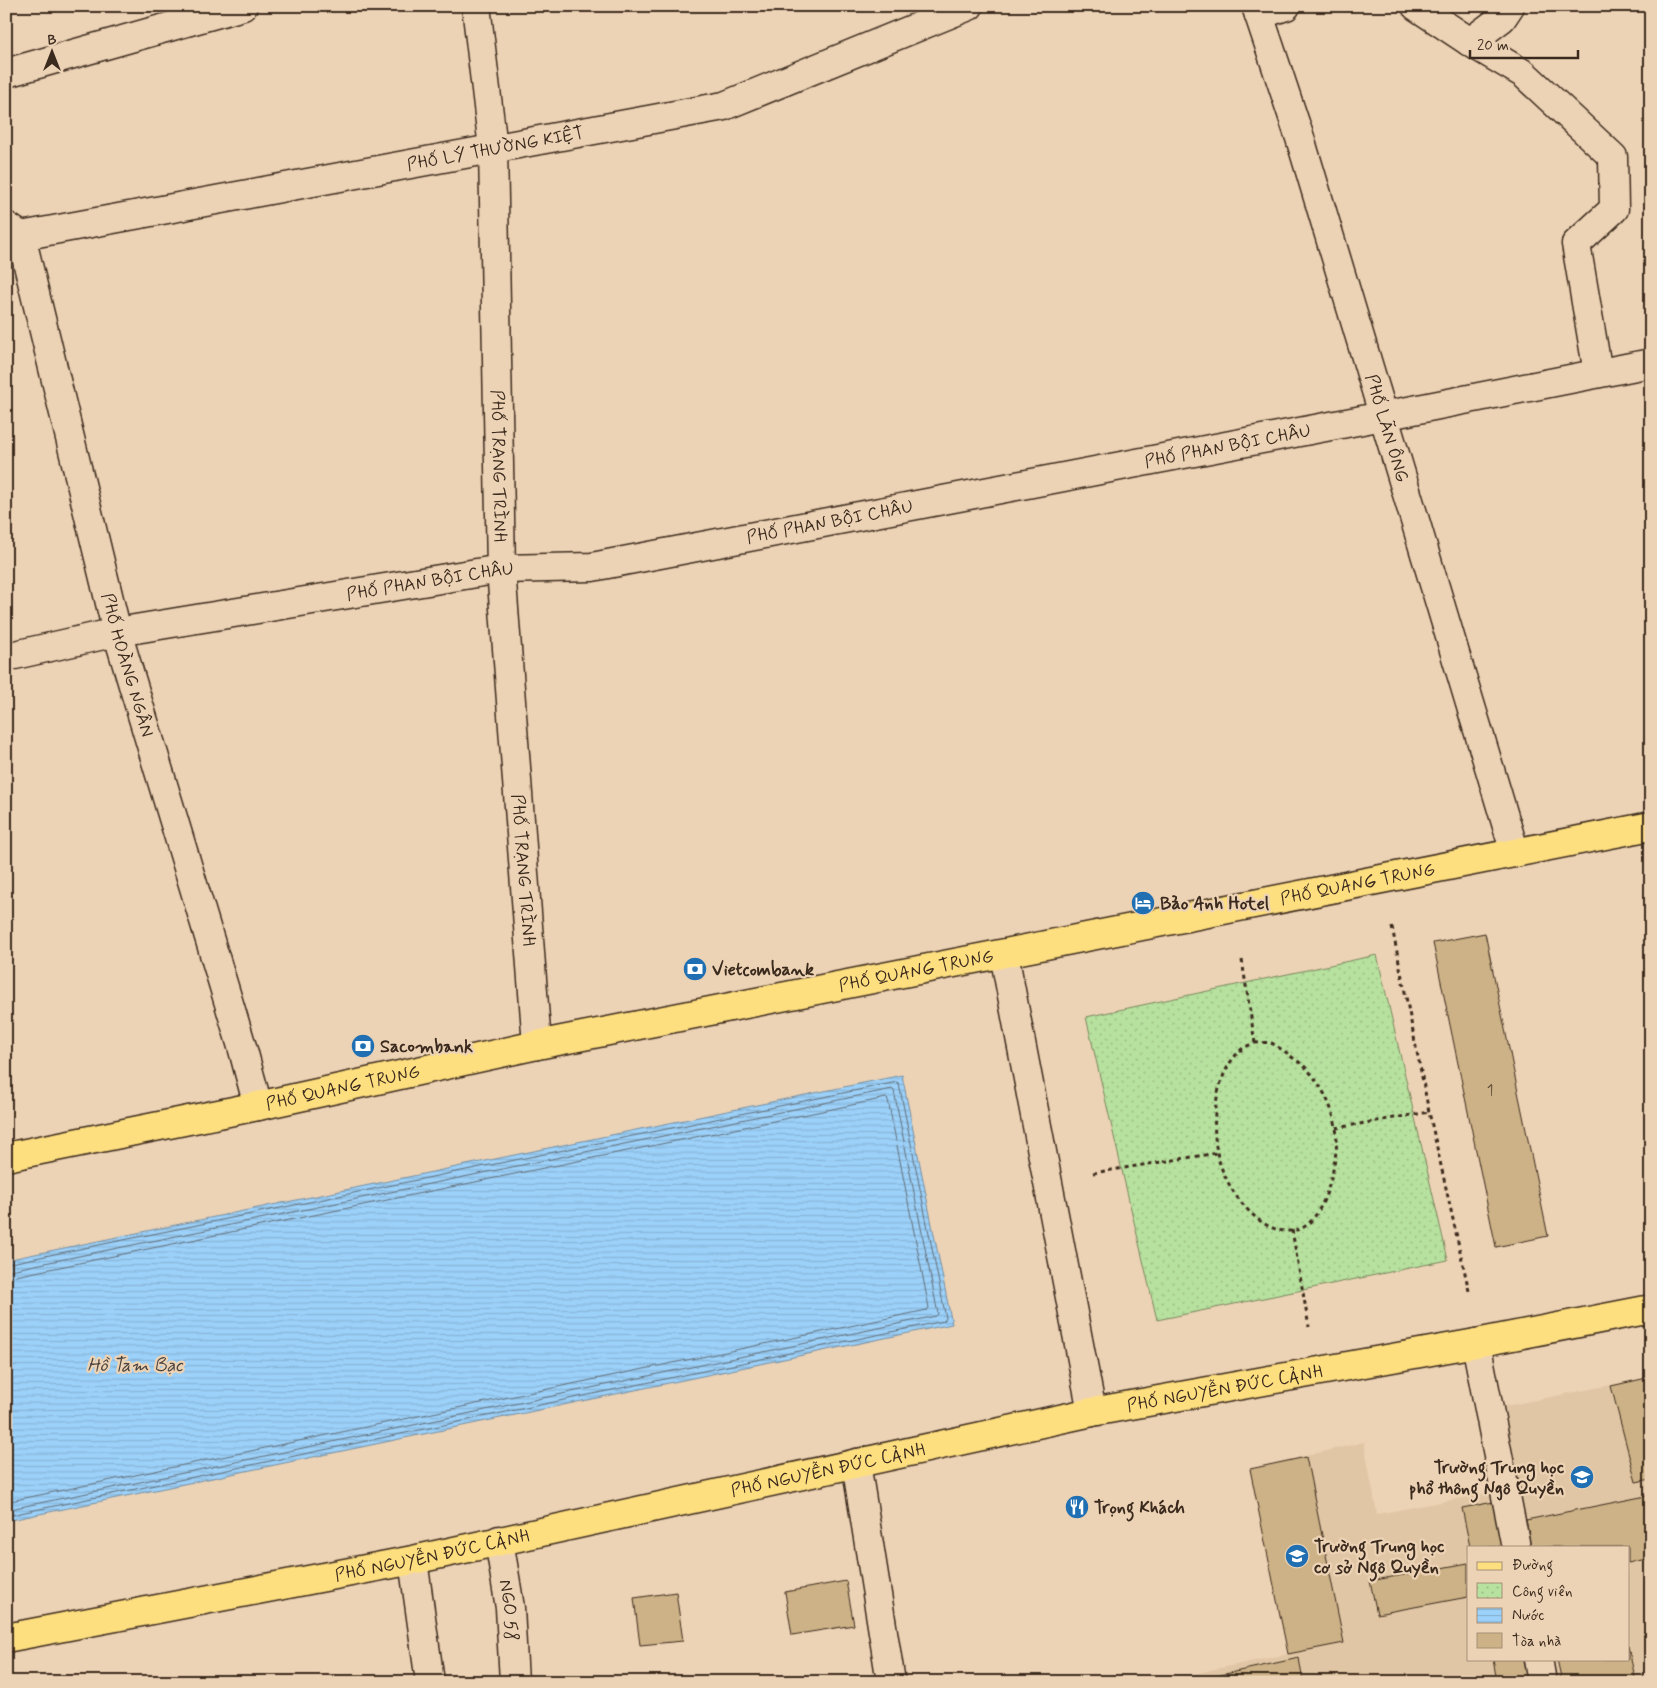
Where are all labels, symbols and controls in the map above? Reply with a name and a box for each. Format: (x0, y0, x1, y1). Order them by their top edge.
north arrow (28, 28, 78, 78)
scale bar (1470, 28, 1577, 60)
text: B (48, 31, 57, 49)
text: 20 m (1477, 36, 1509, 56)
street label: PHỐ LÝ THƯỜNG KIỆT (405, 121, 586, 177)
street label: PHỐ LÃN ÔNG (1359, 371, 1414, 485)
street label: PHỐ TRẠNG TRÌNH (485, 389, 511, 542)
street label: PHỐ PHAN BỘI CHÂU (1142, 419, 1313, 474)
street label: PHỐ PHAN BỘI CHÂU (745, 495, 915, 550)
street label: PHỐ PHAN BỘI CHÂU (345, 558, 514, 607)
street label: PHỐ HOÀNG NGÂN (95, 591, 159, 740)
street label: PHỐ TRẠNG TRÌNH (505, 793, 540, 947)
street label: PHỐ QUANG TRUNG (1278, 858, 1437, 912)
hotel icon: Bảo Anh Hotel (1130, 890, 1156, 916)
place label: Bảo Anh Hotel (1160, 892, 1270, 916)
street label: PHỐ QUANG TRUNG (837, 945, 996, 998)
bank icon: Vietcombank (682, 956, 708, 982)
place label: Vietcombank (712, 958, 814, 982)
bank icon: Sacombank (350, 1033, 376, 1059)
place label: Sacombank (380, 1035, 473, 1059)
street label: PHỐ QUANG TRUNG (264, 1060, 423, 1117)
house number: 1 (1487, 1081, 1493, 1101)
water label: Hồ Tam Bạc (87, 1353, 184, 1378)
street label: PHỐ NGUYỄN ĐỨC CẢNH (1125, 1360, 1325, 1419)
street label: PHỐ NGUYỄN ĐỨC CẢNH (729, 1438, 928, 1503)
place label: Trường Trung học phổ thông Ngô Quyền (1409, 1456, 1565, 1503)
school or university icon: Trường Trung học phổ thông Ngô Quyền (1569, 1464, 1595, 1490)
restaurant icon: Trọng Khách (1064, 1494, 1090, 1520)
place label: Trọng Khách (1094, 1496, 1185, 1522)
street label: PHỐ NGUYỄN ĐỨC CẢNH (333, 1524, 532, 1588)
place label: Trường Trung học cơ sở Ngô Quyền (1314, 1535, 1445, 1582)
school or university icon: Trường Trung học cơ sở Ngô Quyền (1284, 1543, 1310, 1569)
legend (1467, 1546, 1630, 1660)
text: Đường (1512, 1556, 1553, 1577)
street label: NGO 58 (493, 1578, 523, 1642)
text: Công viên (1512, 1582, 1572, 1603)
text: Nước (1512, 1606, 1544, 1626)
text: Tòa nhà (1512, 1632, 1561, 1652)

